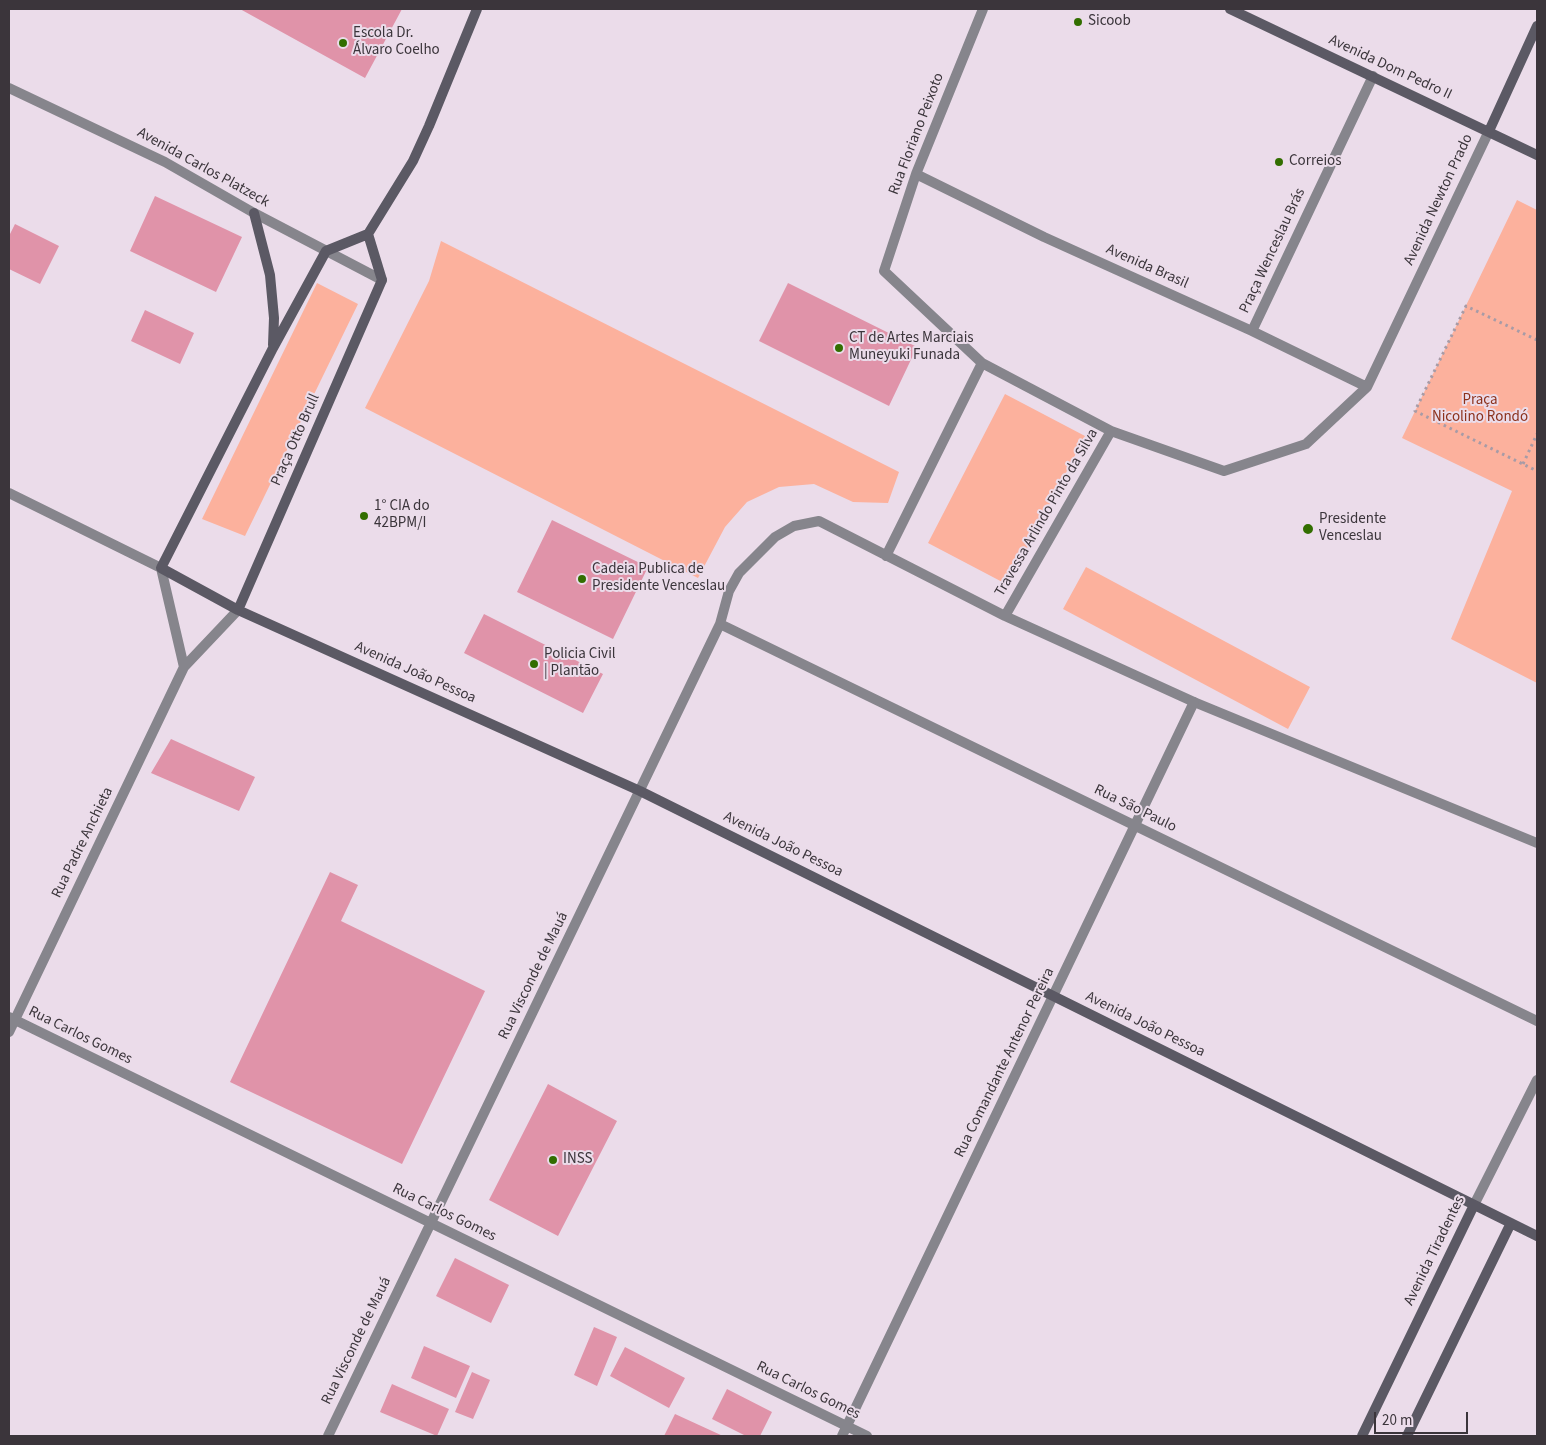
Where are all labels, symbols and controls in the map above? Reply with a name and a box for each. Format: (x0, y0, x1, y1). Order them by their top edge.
place label: Sicoob (1088, 13, 1131, 31)
marker: Sicoob (1072, 16, 1084, 28)
place label: Escola Dr. Álvaro Coelho (353, 25, 440, 60)
street label: Avenida Dom Pedro II (1325, 32, 1455, 104)
marker: Escola Dr. Álvaro Coelho (337, 37, 349, 49)
street label: Rua Floriano Peixoto (885, 71, 949, 197)
street label: Avenida Carlos Platzeck (134, 124, 272, 212)
street label: Avenida Newton Prado (1401, 132, 1477, 268)
place label: Correios (1289, 153, 1341, 171)
marker: Correios (1273, 156, 1285, 168)
street label: Praça Wenceslau Brás (1236, 186, 1310, 316)
street label: Avenida Brasil (1103, 241, 1191, 293)
place label: CT de Artes Marciais Muneyuki Funada (849, 330, 974, 365)
marker: CT de Artes Marciais Muneyuki Funada (833, 342, 845, 354)
street label: Praça Otto Brull (268, 391, 324, 489)
park label: Praça Nicolino Rondó (1432, 392, 1528, 427)
street label: Travessa Arlindo Pinto da Silva (991, 426, 1103, 600)
place label: 1° CIA do 42BPM/I (374, 498, 430, 533)
marker: 1° CIA do 42BPM/I (358, 510, 370, 522)
place label: Presidente Venceslau (1319, 511, 1386, 546)
marker: Presidente Venceslau (1301, 522, 1315, 536)
place label: Cadeia Publica de Presidente Venceslau (592, 561, 725, 596)
marker: Cadeia Publica de Presidente Venceslau (576, 573, 588, 585)
street label: Avenida João Pessoa (352, 638, 478, 708)
place label: Policia Civil | Plantão (544, 646, 616, 681)
marker: Policia Civil | Plantão (528, 658, 540, 670)
street label: Rua São Paulo (1091, 781, 1179, 837)
street label: Rua Padre Anchieta (48, 785, 118, 901)
street label: Avenida João Pessoa (720, 808, 846, 882)
street label: Rua Visconde de Mauá (495, 909, 573, 1043)
street label: Rua Comandante Antenor Pereira (951, 965, 1059, 1161)
street label: Avenida João Pessoa (1082, 988, 1208, 1062)
street label: Rua Carlos Gomes (25, 1003, 135, 1069)
place label: INSS (563, 1151, 592, 1169)
marker: INSS (547, 1154, 559, 1166)
street label: Rua Carlos Gomes (389, 1180, 499, 1246)
street label: Avenida Tiradentes (1401, 1193, 1469, 1309)
street label: Rua Visconde de Mauá (318, 1274, 396, 1408)
street label: Rua Carlos Gomes (753, 1358, 863, 1424)
scale bar (1376, 1402, 1470, 1434)
text: 20 m (1382, 1410, 1412, 1431)

